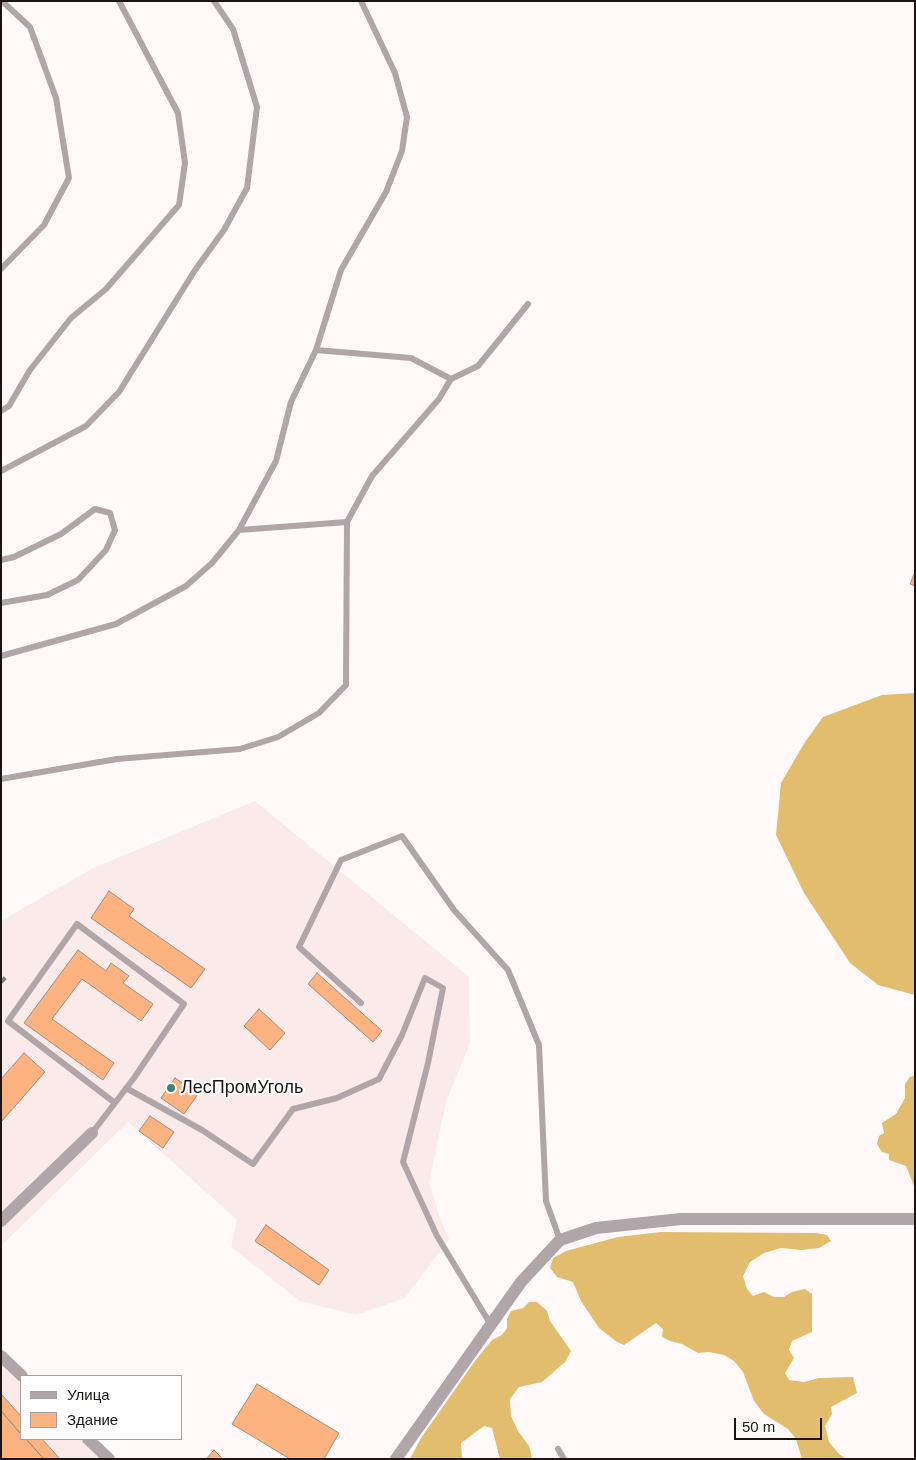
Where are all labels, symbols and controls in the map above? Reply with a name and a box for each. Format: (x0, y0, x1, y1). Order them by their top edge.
place label: ЛесПромУголь (181, 1077, 303, 1099)
marker: ЛесПромУголь (165, 1082, 177, 1094)
legend (20, 1375, 182, 1440)
text: Улица (67, 1386, 110, 1403)
scale bar (736, 1408, 824, 1440)
text: Здание (67, 1411, 118, 1428)
text: 50 m (742, 1418, 775, 1435)

